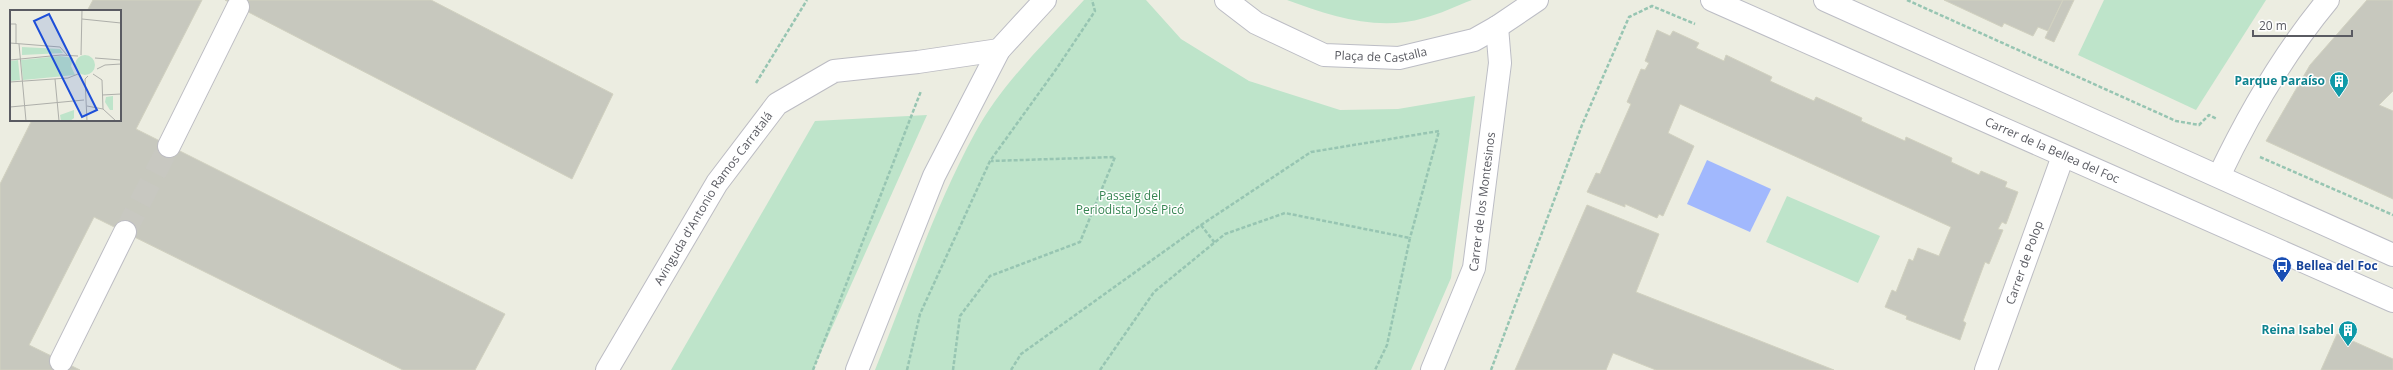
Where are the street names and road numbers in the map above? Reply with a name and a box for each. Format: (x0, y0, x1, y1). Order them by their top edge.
street label: Plaça de Castalla (1334, 43, 1429, 66)
street label: Avinguda d'Antonio Ramos Carratalá (650, 108, 776, 288)
street label: Carrer de la Bellea del Foc (1983, 113, 2123, 187)
street label: Carrer de los Montesinos (1465, 131, 1499, 273)
street label: Carrer de Polop (2001, 218, 2047, 307)

